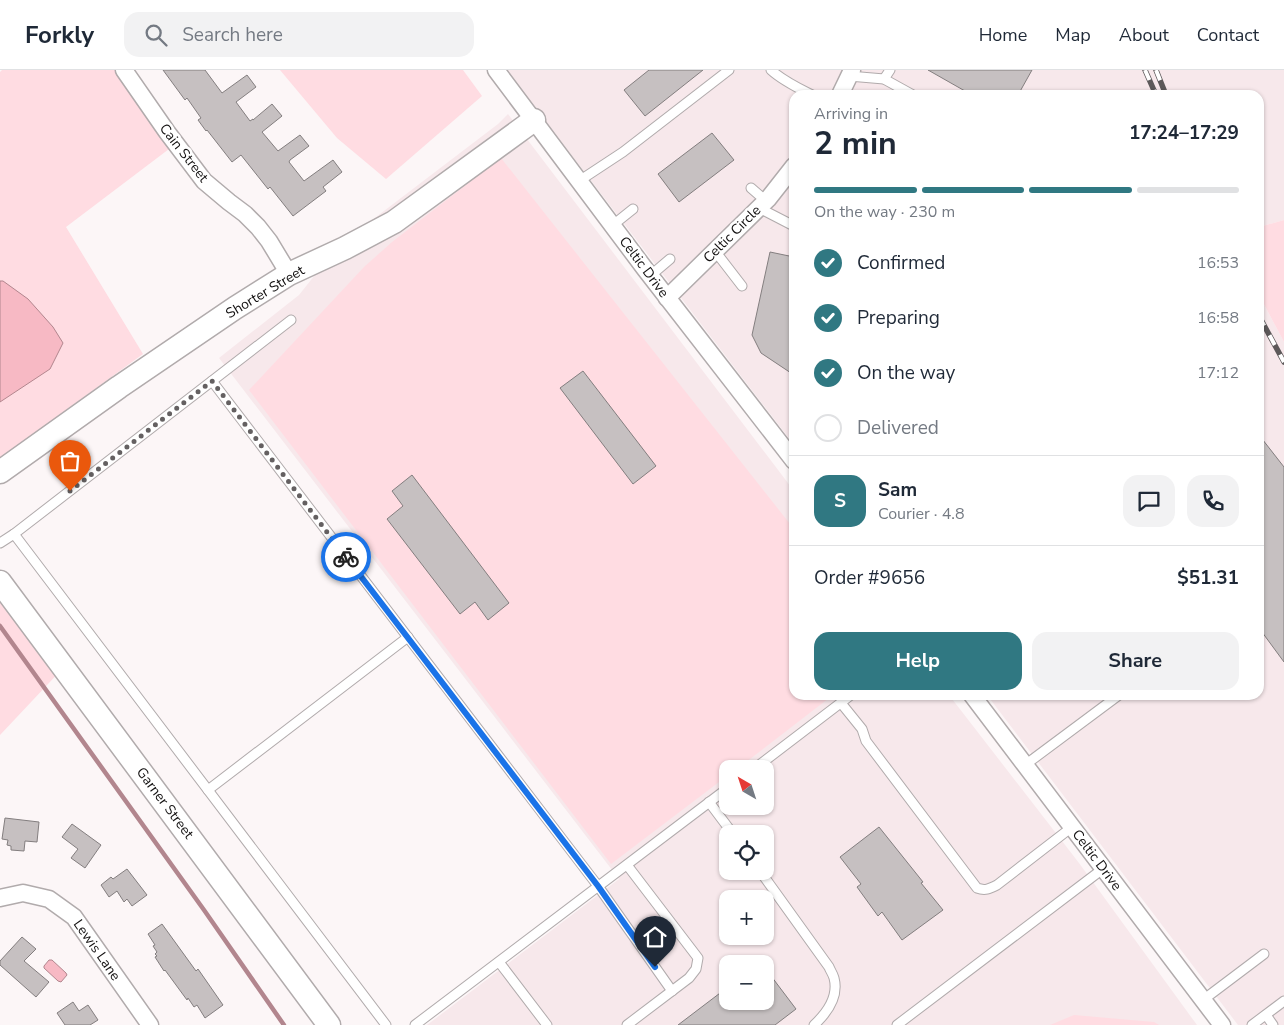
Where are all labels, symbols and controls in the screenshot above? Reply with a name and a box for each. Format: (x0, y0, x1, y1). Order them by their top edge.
search box (124, 12, 474, 57)
text: Forkly (25, 19, 94, 51)
icon: search (142, 21, 170, 49)
text: Search here (182, 22, 283, 48)
text: Home (979, 23, 1027, 47)
text: Map (1055, 23, 1091, 47)
text: About (1119, 23, 1169, 47)
text: Contact (1197, 23, 1259, 47)
text: Arriving in (814, 103, 888, 125)
street label: Cain Street (155, 120, 213, 186)
text: 17:24–17:29 (1129, 120, 1239, 146)
text: 2 min (814, 122, 897, 165)
street label: Celtic Circle (699, 201, 765, 267)
text: On the way · 230 m (814, 201, 955, 223)
street label: Celtic Drive (615, 233, 673, 301)
icon: check (814, 249, 842, 277)
text: Confirmed (857, 250, 945, 276)
text: 16:53 (1197, 252, 1239, 274)
street label: Shorter Street (222, 261, 308, 323)
icon: check (814, 304, 842, 332)
text: Preparing (857, 305, 940, 331)
text: 16:58 (1197, 307, 1239, 329)
icon: check (814, 359, 842, 387)
text: On the way (857, 360, 955, 386)
text: 17:12 (1197, 362, 1239, 384)
text: Delivered (857, 415, 939, 441)
pin (49, 440, 91, 491)
icon: bag (56, 447, 84, 475)
button: chat (1123, 475, 1175, 527)
button: phone (1187, 475, 1239, 527)
text: Sam (878, 477, 917, 503)
text: S (834, 488, 846, 514)
text: Courier · 4.8 (878, 503, 964, 525)
courier (321, 532, 371, 582)
icon: bike (332, 543, 360, 571)
text: Order #9656 (814, 565, 925, 591)
text: $51.31 (1177, 565, 1239, 591)
button: Help (814, 632, 1022, 690)
button: Share (1032, 632, 1239, 690)
north arrow (719, 760, 774, 815)
map controls (719, 760, 774, 1010)
street label: Garner Street (132, 763, 198, 843)
button: locate (719, 825, 774, 880)
street label: Celtic Drive (1068, 826, 1126, 894)
button: + (719, 890, 774, 945)
street label: Lewis Lane (69, 916, 125, 984)
pin (634, 916, 676, 967)
icon: home (641, 923, 669, 951)
button: − (719, 955, 774, 1010)

